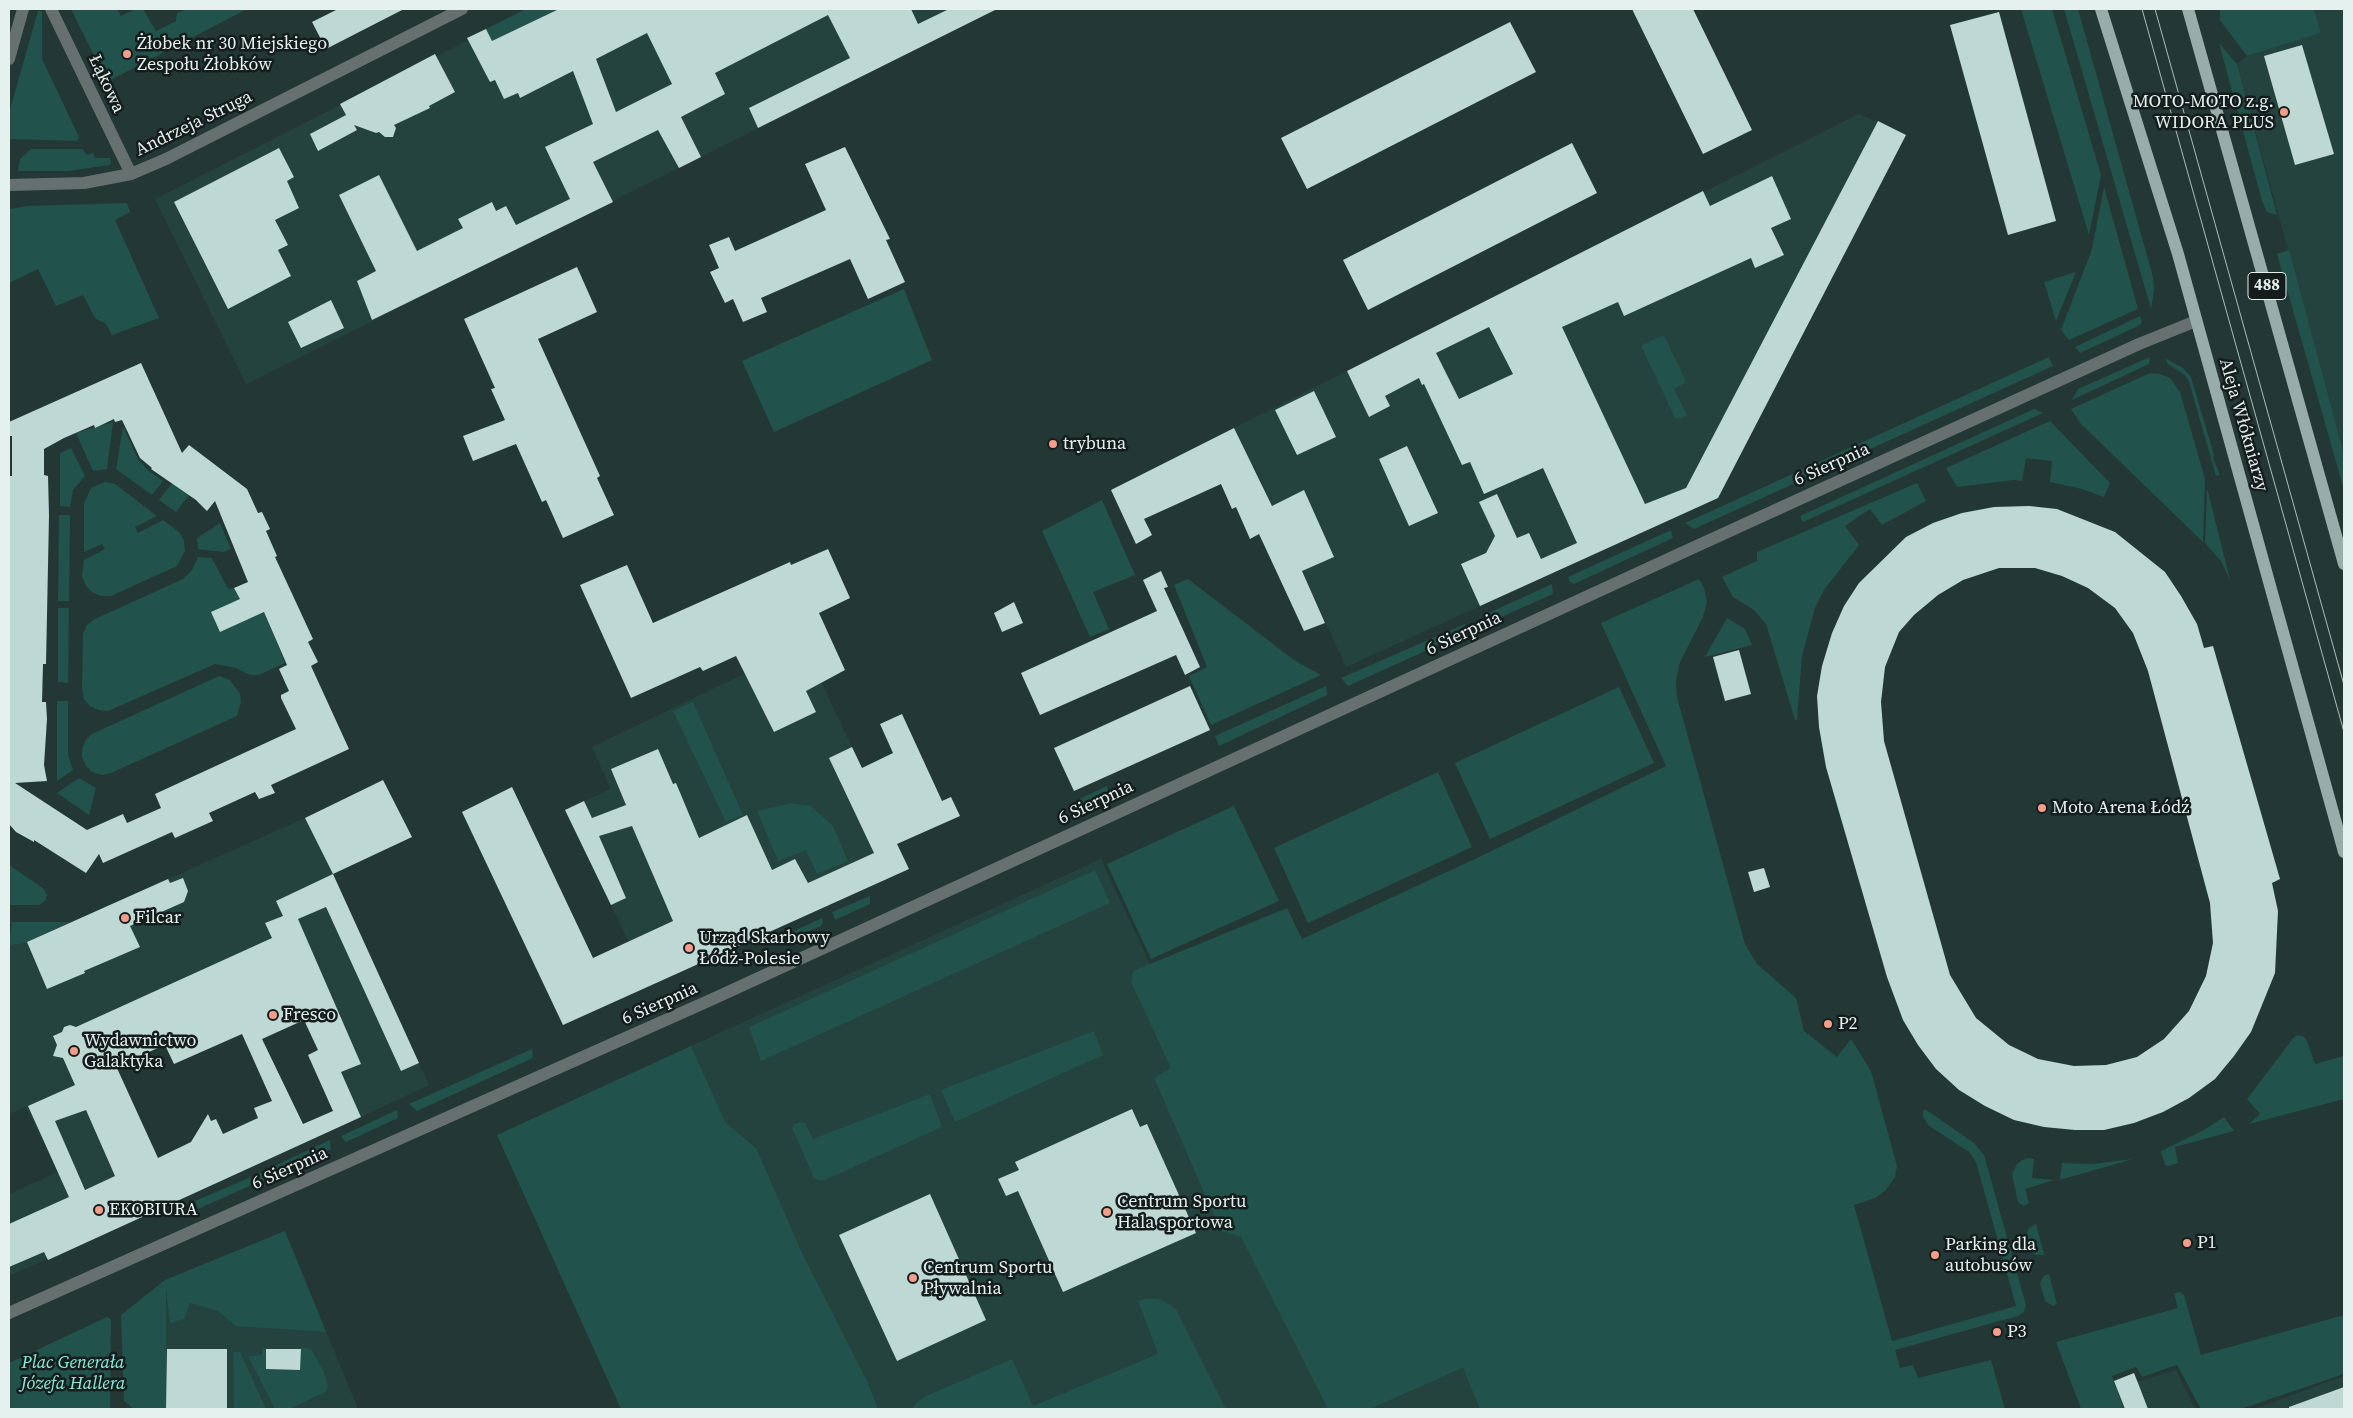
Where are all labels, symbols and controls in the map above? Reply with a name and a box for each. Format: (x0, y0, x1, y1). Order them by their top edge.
place label: Żłobek nr 30 Miejskiego Zespołu Żłobków (137, 33, 327, 76)
marker: Żłobek nr 30 Miejskiego Zespołu Żłobków (121, 48, 133, 60)
street label: Łąkowa (83, 51, 129, 117)
street label: Andrzeja Struga (132, 86, 256, 162)
place label: MOTO-MOTO z.g. WIDORA PLUS (2133, 91, 2274, 134)
marker: MOTO-MOTO z.g. WIDORA PLUS (2278, 106, 2290, 118)
road number: 488 (2248, 272, 2286, 300)
street label: Aleja Włókniarzy (2214, 356, 2272, 494)
place label: trybuna (1063, 433, 1126, 455)
marker: trybuna (1047, 438, 1059, 450)
street label: 6 Sierpnia (1791, 439, 1873, 491)
street label: 6 Sierpnia (1423, 607, 1505, 661)
street label: 6 Sierpnia (1055, 776, 1137, 830)
place label: Moto Arena Łódź (2052, 797, 2189, 819)
marker: Moto Arena Łódź (2036, 802, 2048, 814)
place label: Filcar (135, 907, 181, 929)
marker: Filcar (119, 912, 131, 924)
place label: Urząd Skarbowy Łódż-Polesie (699, 927, 830, 970)
marker: Urząd Skarbowy Łódż-Polesie (683, 942, 695, 954)
street label: 6 Sierpnia (619, 978, 701, 1030)
place label: Fresco (283, 1004, 336, 1026)
marker: Fresco (267, 1009, 279, 1021)
place label: P2 (1838, 1013, 1858, 1035)
marker: P2 (1822, 1018, 1834, 1030)
place label: Wydawnictwo Galaktyka (84, 1030, 196, 1072)
marker: Wydawnictwo Galaktyka (68, 1045, 80, 1057)
street label: 6 Sierpnia (249, 1143, 331, 1195)
place label: Centrum Sportu Hala sportowa (1117, 1191, 1246, 1234)
place label: EKOBIURA (109, 1199, 198, 1221)
marker: EKOBIURA (93, 1204, 105, 1216)
marker: Centrum Sportu Hala sportowa (1101, 1206, 1113, 1218)
place label: P1 (2197, 1232, 2217, 1254)
place label: Parking dla autobusów (1945, 1234, 2036, 1276)
marker: P1 (2181, 1237, 2193, 1249)
marker: Parking dla autobusów (1929, 1249, 1941, 1261)
place label: Centrum Sportu Pływalnia (923, 1257, 1052, 1300)
marker: Centrum Sportu Pływalnia (907, 1272, 919, 1284)
place label: P3 (2007, 1321, 2027, 1343)
marker: P3 (1991, 1326, 2003, 1338)
park label: Plac Generała Józefa Hallera (21, 1352, 125, 1395)

